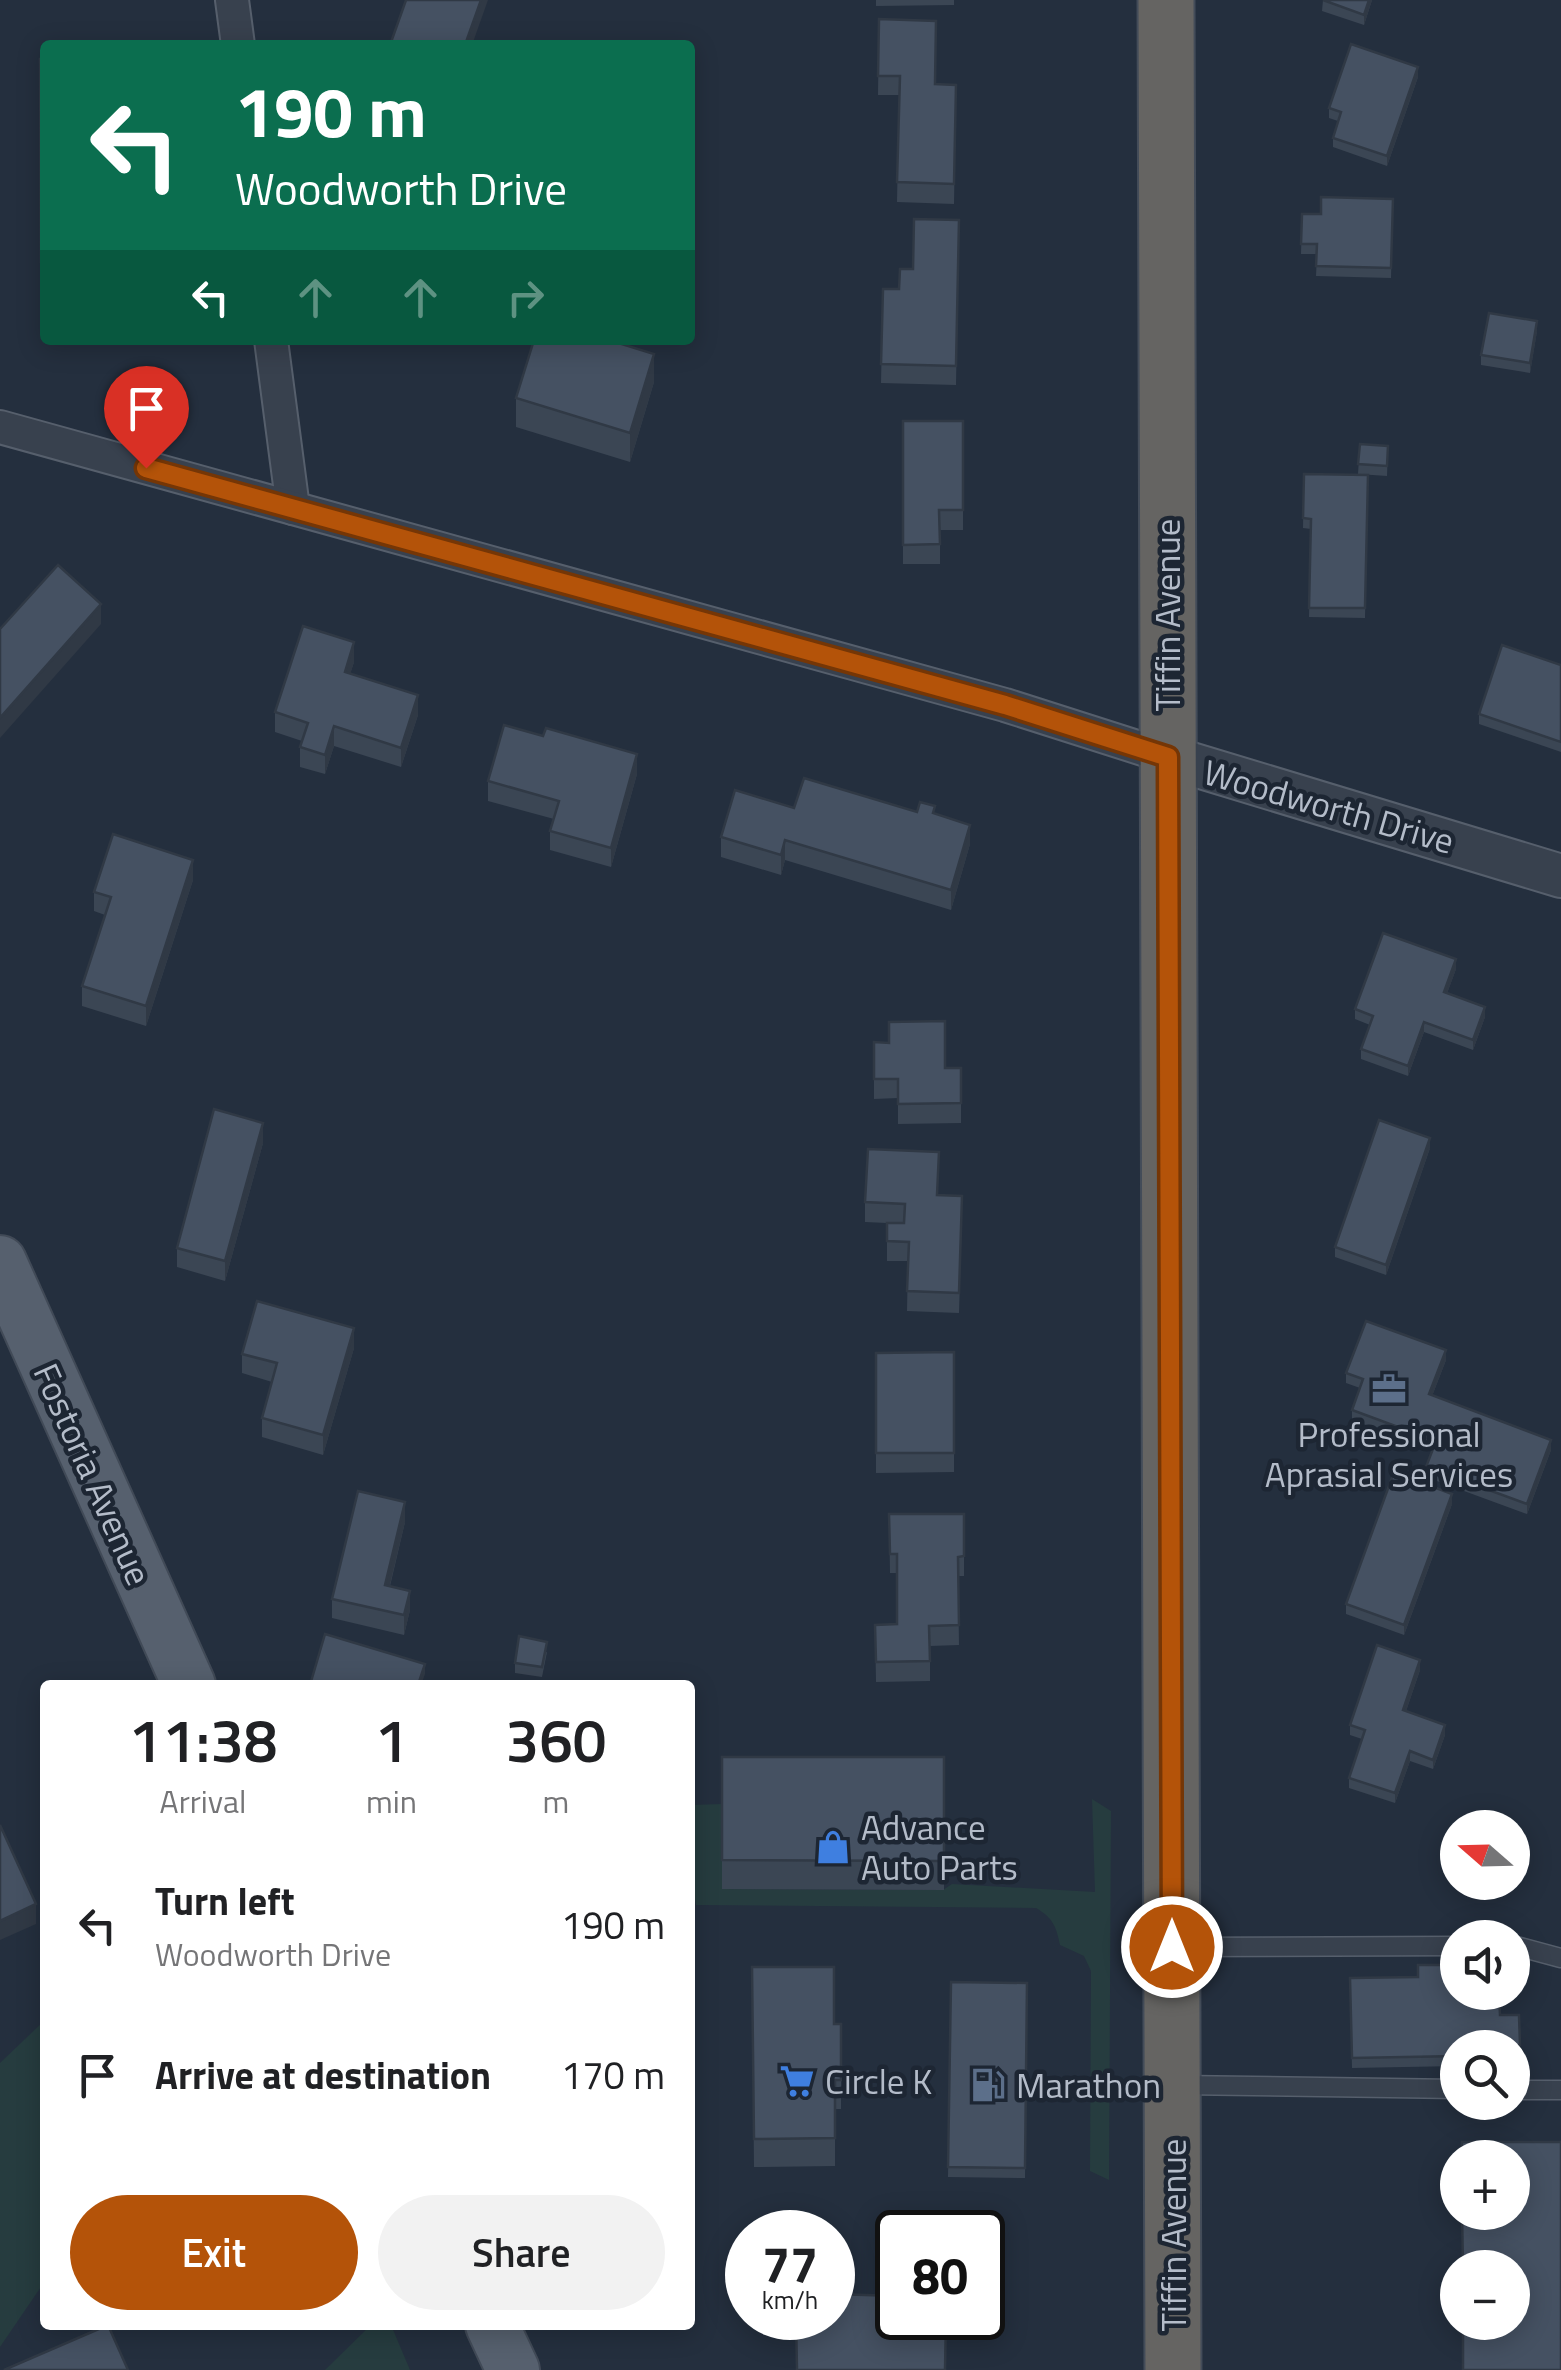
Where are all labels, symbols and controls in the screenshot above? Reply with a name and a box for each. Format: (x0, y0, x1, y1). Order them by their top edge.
text: 190 m (235, 58, 427, 164)
icon: left (70, 80, 200, 210)
text: Woodworth Drive (235, 154, 567, 222)
icon: left (183, 270, 238, 325)
icon: ahead (288, 270, 343, 325)
icon: ahead (393, 270, 448, 325)
icon: right (498, 270, 553, 325)
pin (104, 366, 189, 469)
icon: arrive (119, 381, 174, 436)
street label: Tiffin Avenue (1140, 519, 1194, 711)
street label: Woodworth Drive (1197, 744, 1461, 868)
street label: Fostoria Avenue (20, 1354, 166, 1594)
office icon: Professional Aprasial Services (1370, 1370, 1408, 1408)
place label: Professional Aprasial Services (1265, 1407, 1513, 1501)
text: 11:38 (129, 1694, 277, 1785)
text: 1 (375, 1694, 408, 1785)
text: 360 (506, 1694, 606, 1785)
text: Arrival (160, 1777, 246, 1825)
text: min (366, 1777, 417, 1825)
text: m (543, 1777, 569, 1825)
place label: Advance Auto Parts (861, 1800, 1018, 1894)
north arrow (1440, 1810, 1530, 1900)
map controls (1440, 1810, 1530, 2340)
shop icon: Advance Auto Parts (814, 1828, 852, 1866)
text: Turn left (155, 1872, 295, 1930)
position arrow (1120, 1895, 1224, 1999)
text: 190 m (561, 1896, 665, 1954)
icon: left (70, 1898, 125, 1953)
button: sound (1440, 1920, 1530, 2010)
text: Woodworth Drive (155, 1930, 391, 1978)
button: search (1440, 2030, 1530, 2120)
text: Arrive at destination (155, 2046, 491, 2104)
text: 170 m (561, 2046, 665, 2104)
icon: arrive (70, 2048, 125, 2103)
place label: Circle K (825, 2054, 932, 2108)
place label: Marathon (1016, 2058, 1161, 2112)
supermarket icon: Circle K (778, 2062, 816, 2100)
fuel station icon: Marathon (969, 2066, 1007, 2104)
street label: Tiffin Avenue (1146, 2139, 1200, 2331)
button: + (1440, 2140, 1530, 2230)
button: Exit (70, 2195, 358, 2310)
button: Share (378, 2195, 665, 2310)
speed limit sign: 80 (875, 2210, 1005, 2340)
text: 77 (762, 2225, 818, 2301)
button: − (1440, 2250, 1530, 2340)
text: km/h (762, 2281, 818, 2319)

